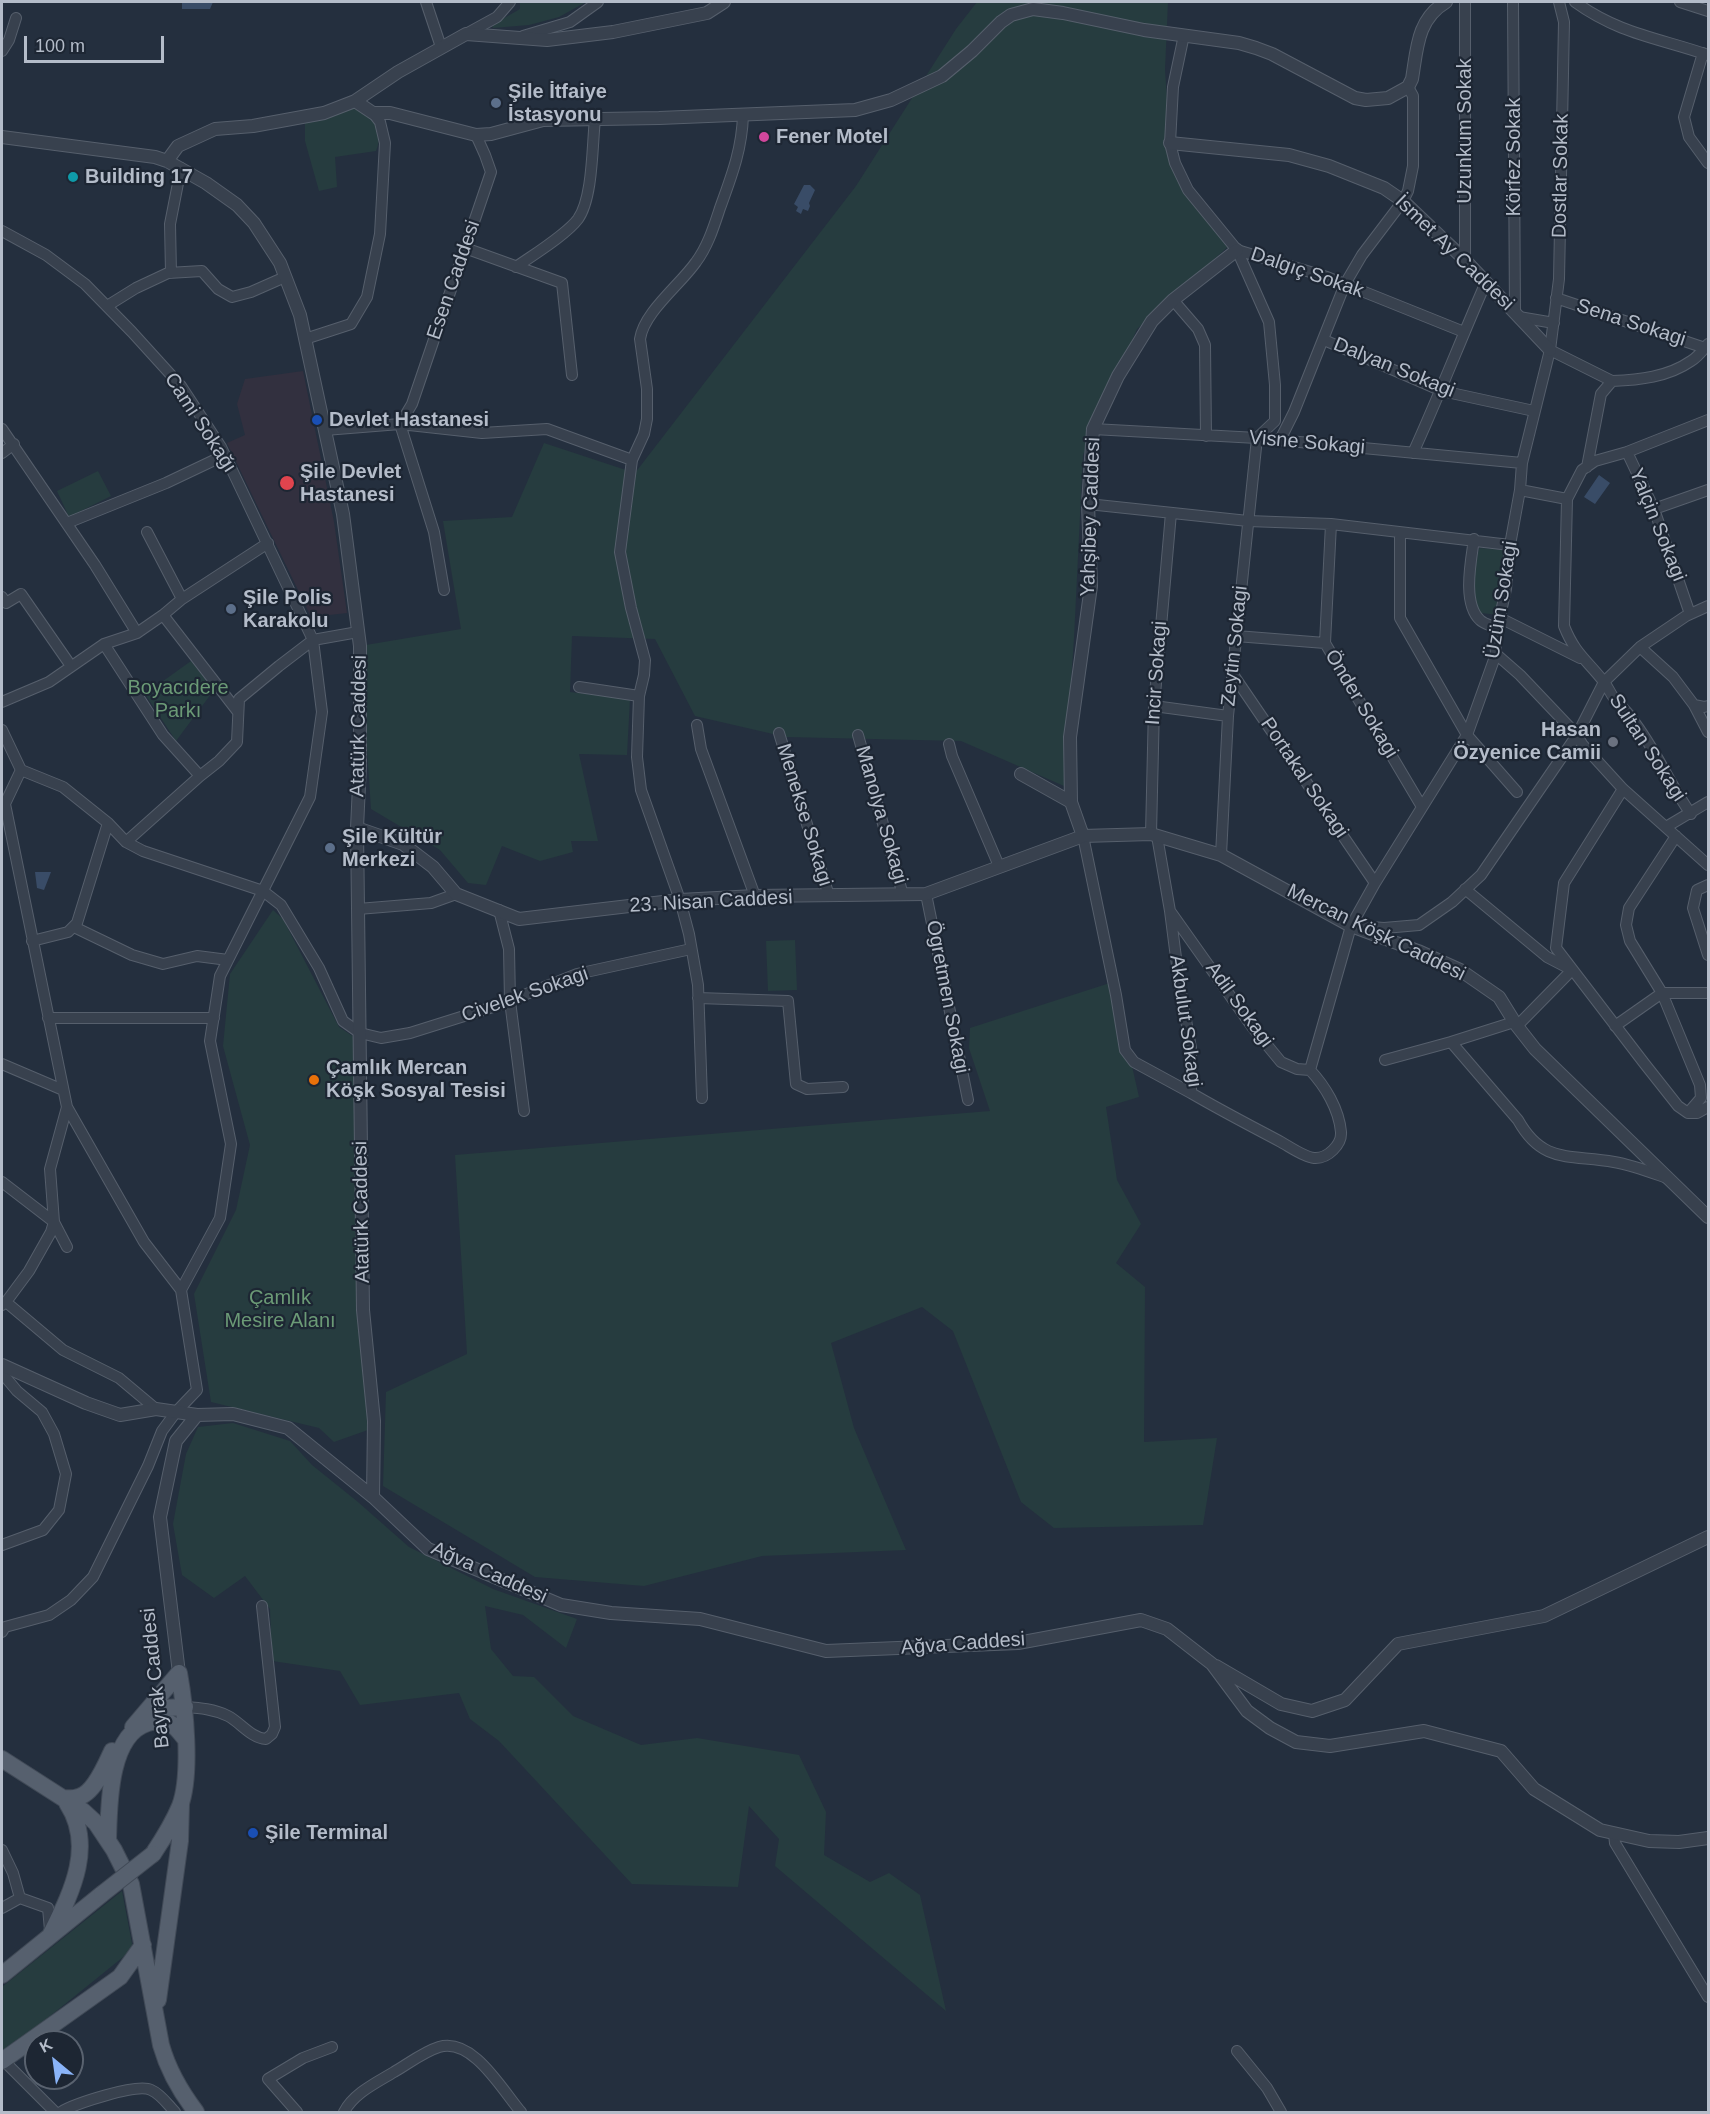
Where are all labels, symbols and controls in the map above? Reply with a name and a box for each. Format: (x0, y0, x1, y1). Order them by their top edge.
scale bar (27, 24, 166, 62)
text: 100 m (35, 36, 85, 56)
street label: Uzunkum Sokak (1453, 58, 1477, 204)
place label: Şile İtfaiye İstasyonu (508, 80, 607, 127)
marker: Şile İtfaiye İstasyonu (489, 96, 503, 110)
street label: Körfez Sokak (1502, 98, 1526, 216)
street label: Dostlar Sokak (1548, 114, 1574, 238)
place label: Fener Motel (776, 125, 888, 149)
marker: Fener Motel (757, 130, 771, 144)
place label: Building 17 (85, 165, 193, 189)
marker: Building 17 (66, 170, 80, 184)
street label: İsmet Ay Caddesi (1389, 190, 1519, 316)
street label: Esen Caddesi (422, 217, 486, 343)
street label: Dalgıç Sokak (1247, 242, 1367, 304)
street label: Sena Sokagi (1573, 294, 1689, 352)
street label: Dalyan Sokagi (1330, 333, 1458, 403)
street label: Cami Sokağı (159, 368, 241, 478)
place label: Devlet Hastanesi (329, 408, 489, 432)
marker: Devlet Hastanesi (310, 413, 324, 427)
street label: Visne Sokagi (1248, 426, 1366, 460)
street label: Yahşibey Caddesi (1076, 437, 1106, 597)
place label: Şile Devlet Hastanesi (300, 460, 401, 507)
street label: Yalçin Sokagi (1623, 465, 1691, 585)
marker: Şile Devlet Hastanesi (278, 474, 296, 492)
street label: Üzüm Sokagi (1481, 539, 1523, 661)
street label: Zeytin Sokagi (1217, 584, 1253, 708)
place label: Şile Polis Karakolu (243, 586, 332, 633)
marker: Şile Polis Karakolu (224, 602, 238, 616)
street label: Incir Sokagi (1141, 620, 1173, 726)
street label: Önder Sokagi (1319, 645, 1403, 763)
street label: Atatürk Caddesi (346, 655, 372, 797)
park label: Boyacıdere Parkı (127, 676, 229, 723)
street label: Sultan Sokagi (1603, 690, 1691, 806)
street label: Portakal Sokagi (1255, 713, 1353, 843)
place label: Hasan Özyenice Camii (1453, 718, 1601, 765)
marker: Hasan Özyenice Camii (1606, 735, 1620, 749)
street label: Menekse Sokagi (771, 741, 837, 889)
street label: Manolya Sokagi (850, 743, 912, 887)
place label: Şile Kültür Merkezi (342, 825, 442, 872)
marker: Şile Kültür Merkezi (323, 841, 337, 855)
street label: Mercan Köşk Caddesi (1283, 879, 1469, 987)
street label: 23. Nisan Caddesi (629, 886, 793, 918)
street label: Ögretmen Sokagi (920, 918, 974, 1076)
street label: Akbulut Sokagi (1164, 953, 1206, 1089)
street label: Adil Sokagi (1200, 957, 1278, 1053)
street label: Civelek Sokagi (459, 962, 591, 1028)
place label: Çamlık Mercan Köşk Sosyal Tesisi (326, 1056, 506, 1103)
marker: Çamlık Mercan Köşk Sosyal Tesisi (307, 1073, 321, 1087)
street label: Atatürk Caddesi (349, 1141, 375, 1283)
park label: Çamlık Mesire Alanı (224, 1286, 336, 1333)
street label: Ağva Caddesi (427, 1537, 551, 1609)
street label: Bayrak Caddesi (137, 1607, 175, 1749)
street label: Ağva Caddesi (900, 1628, 1026, 1660)
place label: Şile Terminal (265, 1821, 388, 1845)
marker: Şile Terminal (246, 1826, 260, 1840)
north arrow (24, 2030, 84, 2090)
text: K (37, 2035, 55, 2056)

